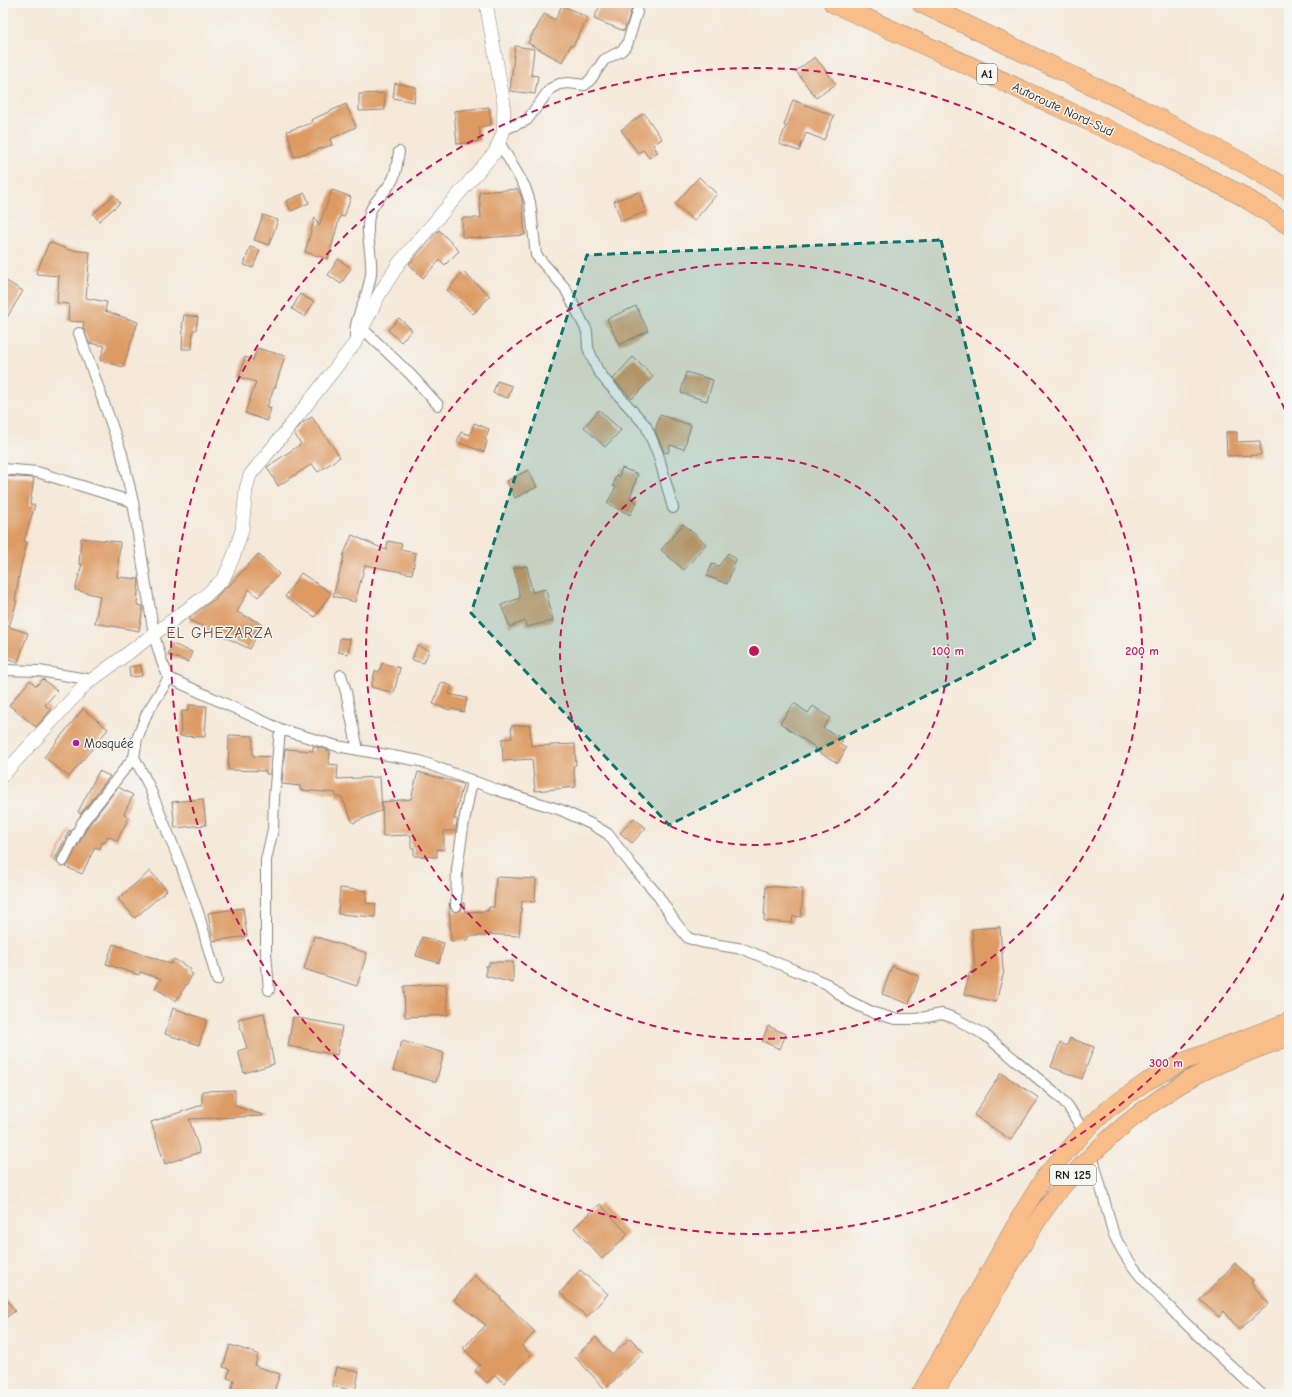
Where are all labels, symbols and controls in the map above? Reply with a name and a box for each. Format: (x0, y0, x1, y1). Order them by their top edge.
road number: A1 (977, 64, 997, 84)
street label: Autoroute Nord-Sud (1010, 79, 1116, 139)
district label: EL GHEZARZA (166, 624, 274, 642)
centre of rings (747, 644, 761, 658)
text: 100 m (932, 644, 964, 658)
text: 200 m (1125, 644, 1159, 658)
place label: Mosquée (84, 736, 134, 751)
marker: Mosquée (71, 738, 81, 748)
text: 300 m (1149, 1056, 1183, 1070)
road number: RN 125 (1050, 1165, 1096, 1185)

